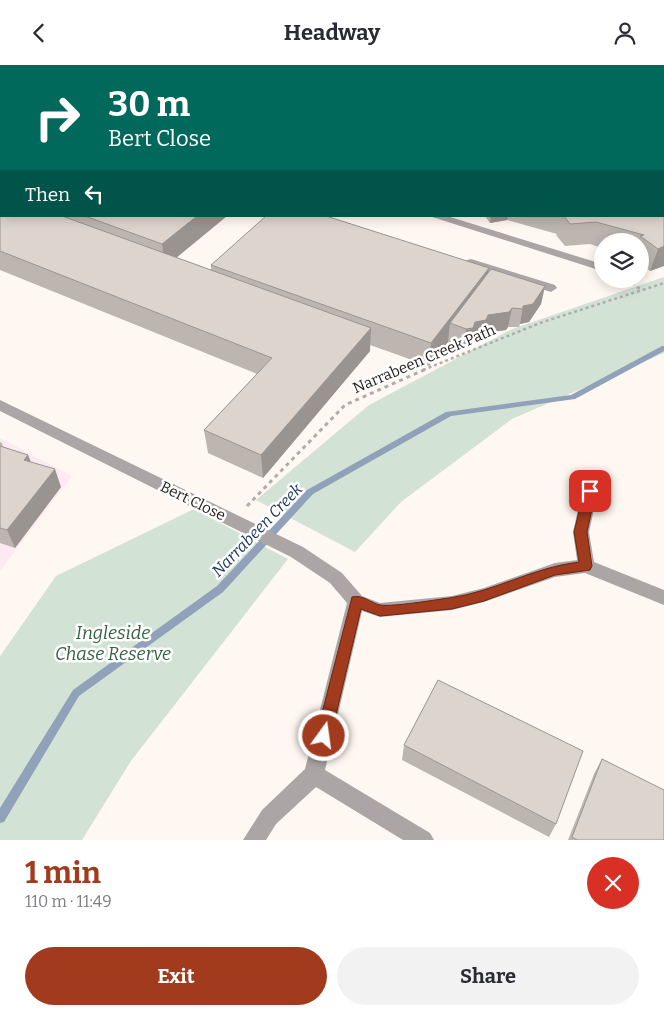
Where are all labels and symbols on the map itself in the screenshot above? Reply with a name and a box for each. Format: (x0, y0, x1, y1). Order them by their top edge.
street label: Narrabeen Creek Path (350, 321, 499, 397)
pin (569, 470, 611, 512)
street label: Bert Close (157, 477, 229, 525)
water label: Narrabeen Creek (208, 479, 306, 581)
park label: Ingleside Chase Reserve (55, 622, 171, 665)
position arrow (297, 709, 349, 761)

